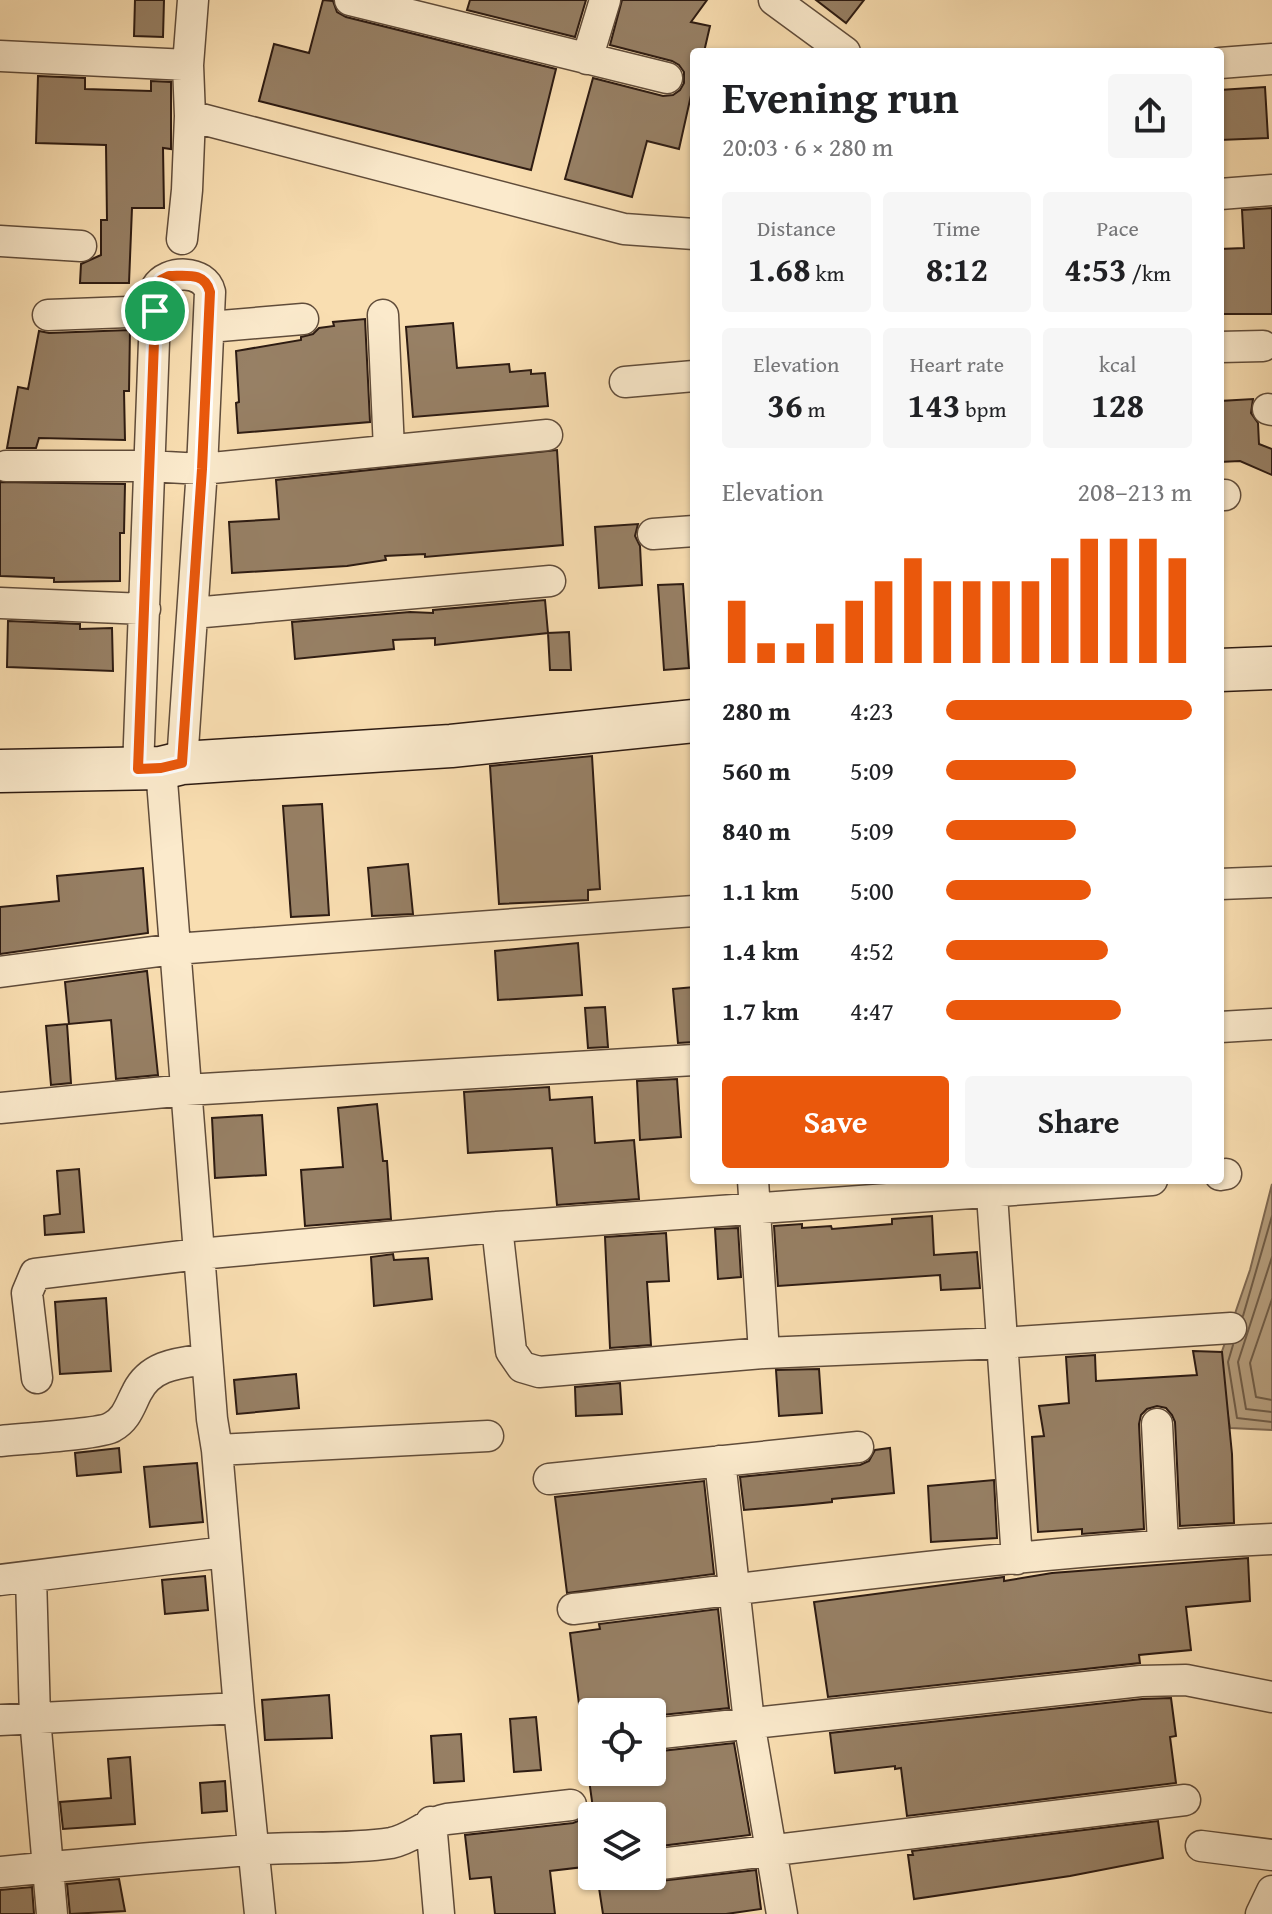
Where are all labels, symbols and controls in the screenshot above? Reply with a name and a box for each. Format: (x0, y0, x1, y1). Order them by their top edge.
text: Evening run (722, 65, 959, 129)
button: share (1108, 74, 1192, 158)
text: 20:03 · 6 × 280 m (722, 127, 893, 166)
text: Distance (757, 212, 836, 244)
text: Time (934, 212, 980, 244)
text: Pace (1097, 212, 1139, 244)
text: 1.68 (748, 244, 811, 293)
text: 8:12 (926, 244, 988, 293)
text: 4:53 (1064, 244, 1127, 293)
text: km (811, 257, 845, 289)
text: /km (1127, 257, 1171, 289)
pin (121, 277, 189, 345)
icon: arrive (133, 289, 177, 333)
text: Elevation (753, 348, 839, 380)
text: Heart rate (910, 348, 1004, 380)
text: kcal (1099, 348, 1136, 380)
text: 36 (767, 380, 803, 429)
text: 143 (908, 380, 960, 429)
text: 128 (1091, 380, 1144, 429)
text: m (803, 393, 825, 425)
text: bpm (960, 393, 1006, 425)
text: Elevation (722, 472, 824, 511)
text: 208–213 m (1078, 472, 1192, 511)
text: 280 m (722, 691, 790, 730)
text: 4:23 (850, 691, 894, 730)
text: 560 m (722, 751, 790, 790)
text: 5:09 (850, 751, 894, 790)
text: 840 m (722, 811, 790, 850)
text: 5:09 (850, 811, 894, 850)
text: 1.1 km (722, 871, 799, 910)
text: 5:00 (850, 871, 894, 910)
text: 1.4 km (722, 931, 799, 970)
text: 4:52 (850, 931, 894, 970)
text: 1.7 km (722, 991, 799, 1030)
text: 4:47 (850, 991, 894, 1030)
button: Save (722, 1076, 949, 1168)
button: Share (965, 1076, 1192, 1168)
map controls (578, 1698, 666, 1890)
button: locate (578, 1698, 666, 1786)
button: layers (578, 1802, 666, 1890)

